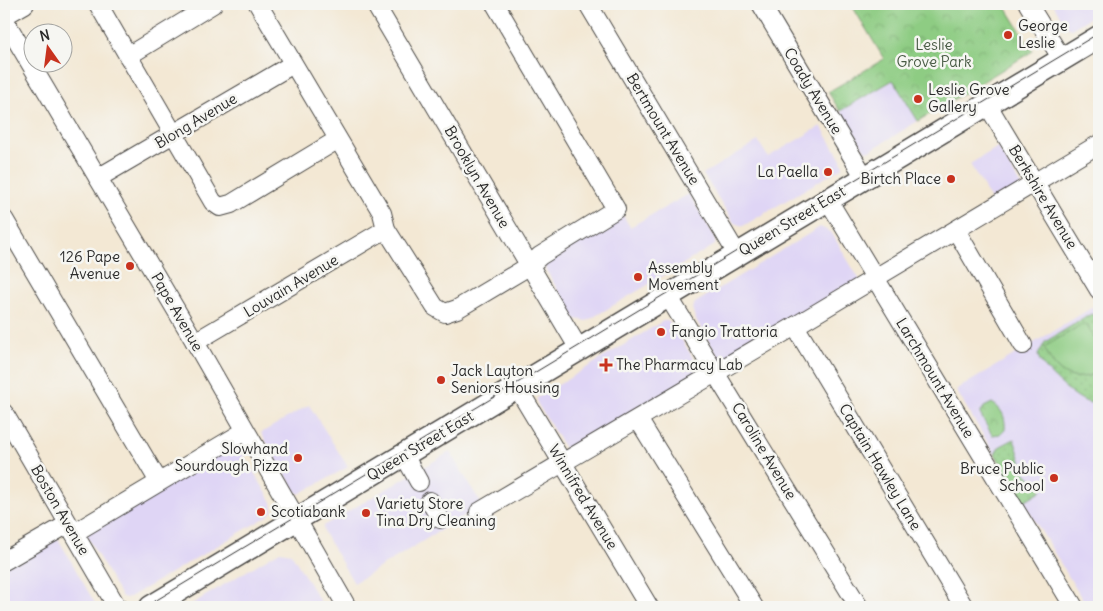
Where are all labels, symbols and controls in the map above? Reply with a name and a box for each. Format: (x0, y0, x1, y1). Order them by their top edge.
place label: George Leslie (1018, 16, 1068, 52)
north arrow (22, 22, 72, 72)
text: N (38, 25, 52, 45)
marker: George Leslie (1002, 29, 1014, 41)
park label: Leslie Grove Park (896, 35, 972, 71)
street label: Coady Avenue (780, 44, 847, 138)
street label: Bertmount Avenue (623, 69, 704, 188)
place label: Leslie Grove Gallery (928, 80, 1010, 116)
street label: Blong Avenue (151, 89, 240, 153)
marker: Leslie Grove Gallery (912, 93, 924, 105)
street label: Brooklyn Avenue (441, 122, 514, 231)
street label: Berkshire Avenue (1005, 141, 1082, 252)
place label: La Paella (757, 162, 818, 181)
marker: La Paella (822, 166, 834, 178)
place label: Birtch Place (860, 169, 941, 188)
marker: Birtch Place (945, 173, 957, 185)
street label: Queen Street East (735, 181, 849, 260)
place label: 126 Pape Avenue (60, 247, 120, 283)
street label: Louvain Avenue (240, 250, 341, 321)
place label: Assembly Movement (648, 258, 719, 294)
marker: 126 Pape Avenue (124, 260, 136, 272)
street label: Pape Avenue (147, 269, 208, 354)
marker: Assembly Movement (632, 271, 644, 283)
street label: Larchmount Avenue (892, 314, 979, 441)
place label: Fangio Trattoria (671, 322, 778, 341)
marker: Fangio Trattoria (655, 326, 667, 338)
place label: The Pharmacy Lab (616, 355, 743, 374)
marker: The Pharmacy Lab (600, 359, 612, 371)
place label: Jack Layton Seniors Housing (451, 361, 560, 397)
marker: Jack Layton Seniors Housing (435, 374, 447, 386)
street label: Caroline Avenue (728, 399, 801, 503)
street label: Captain Hawley Lane (835, 400, 926, 533)
street label: Queen Street East (363, 406, 477, 485)
place label: Slowhand Sourdough Pizza (175, 439, 288, 475)
street label: Winnifred Avenue (545, 441, 622, 553)
marker: Slowhand Sourdough Pizza (292, 452, 304, 464)
place label: Bruce Public School (960, 459, 1044, 495)
street label: Boston Avenue (27, 461, 94, 558)
marker: Bruce Public School (1048, 472, 1060, 484)
place label: Variety Store Tina Dry Cleaning (376, 494, 496, 530)
place label: Scotiabank (271, 502, 346, 521)
marker: Scotiabank (255, 506, 267, 518)
marker: Variety Store Tina Dry Cleaning (360, 507, 372, 519)

